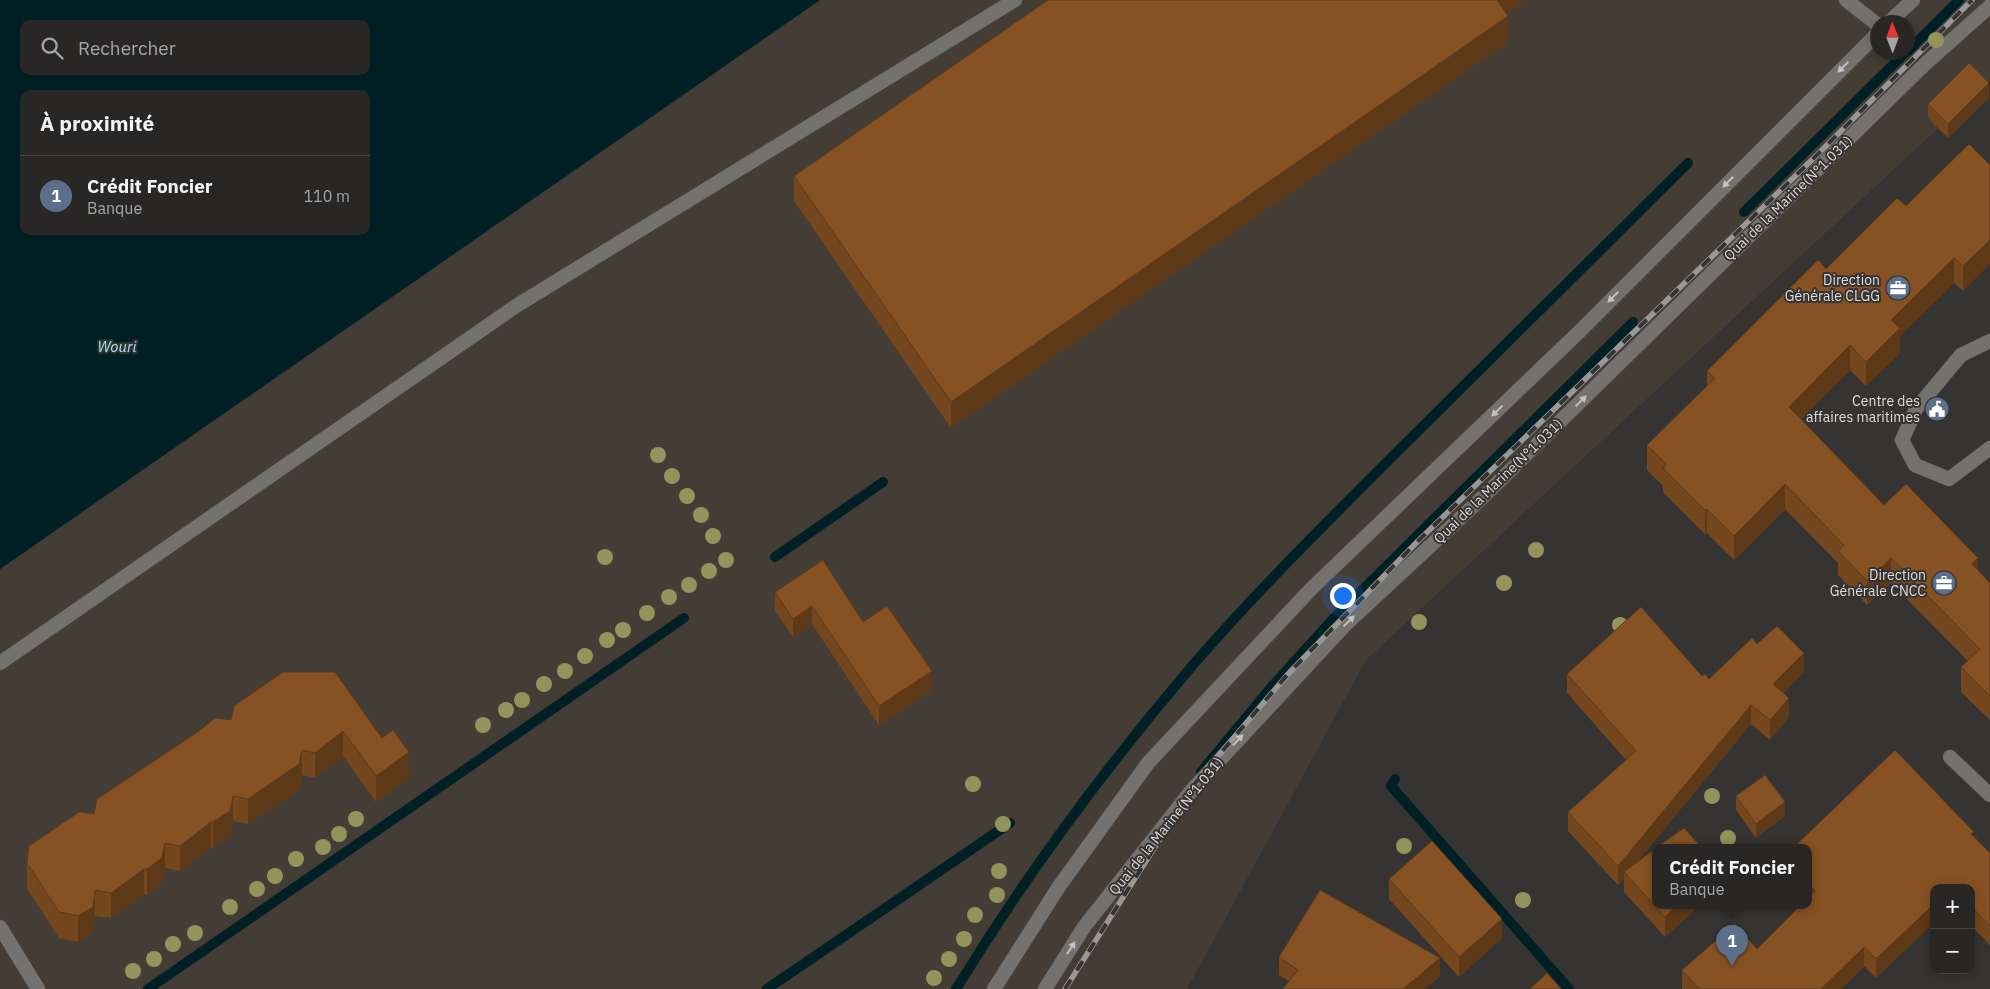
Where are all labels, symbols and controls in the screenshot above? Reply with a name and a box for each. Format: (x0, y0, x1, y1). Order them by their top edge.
north arrow (1870, 15, 1915, 60)
search box (20, 20, 370, 75)
icon: search (38, 34, 66, 62)
text: Rechercher (78, 36, 176, 60)
one-way arrow (1837, 61, 1849, 73)
text: À proximité (40, 109, 154, 137)
street label: Quai de la Marine(N°1.031) (1720, 132, 1856, 264)
text: Crédit Foncier (87, 174, 213, 198)
one-way arrow (1722, 176, 1734, 188)
text: 1 (51, 186, 61, 206)
text: 110 m (303, 186, 350, 206)
text: Banque (87, 198, 142, 218)
place label: Direction Générale CLGG (1785, 271, 1880, 305)
office icon: Direction Générale CLGG (1885, 275, 1911, 301)
one-way arrow (1608, 291, 1620, 303)
water label: Wouri (98, 337, 136, 356)
place label: Centre des affaires maritimes (1806, 392, 1920, 426)
one-way arrow (1575, 395, 1587, 407)
public building icon: Centre des affaires maritimes (1924, 396, 1950, 422)
one-way arrow (1491, 405, 1503, 417)
street label: Quai de la Marine(N°1.031) (1430, 415, 1566, 547)
place label: Direction Générale CNCC (1830, 566, 1926, 600)
office icon: Direction Générale CNCC (1931, 570, 1957, 596)
your location (1330, 583, 1356, 609)
one-way arrow (1343, 615, 1355, 627)
one-way arrow (1232, 734, 1244, 746)
street label: Quai de la Marine(N°1.031) (1105, 753, 1227, 899)
popup (1652, 844, 1812, 909)
text: Crédit Foncier (1669, 855, 1795, 879)
text: Banque (1669, 879, 1724, 899)
map controls (1930, 884, 1975, 974)
button: + (1930, 884, 1975, 929)
pin: 1 (1716, 925, 1748, 966)
button: − (1930, 929, 1975, 974)
one-way arrow (1066, 941, 1076, 955)

